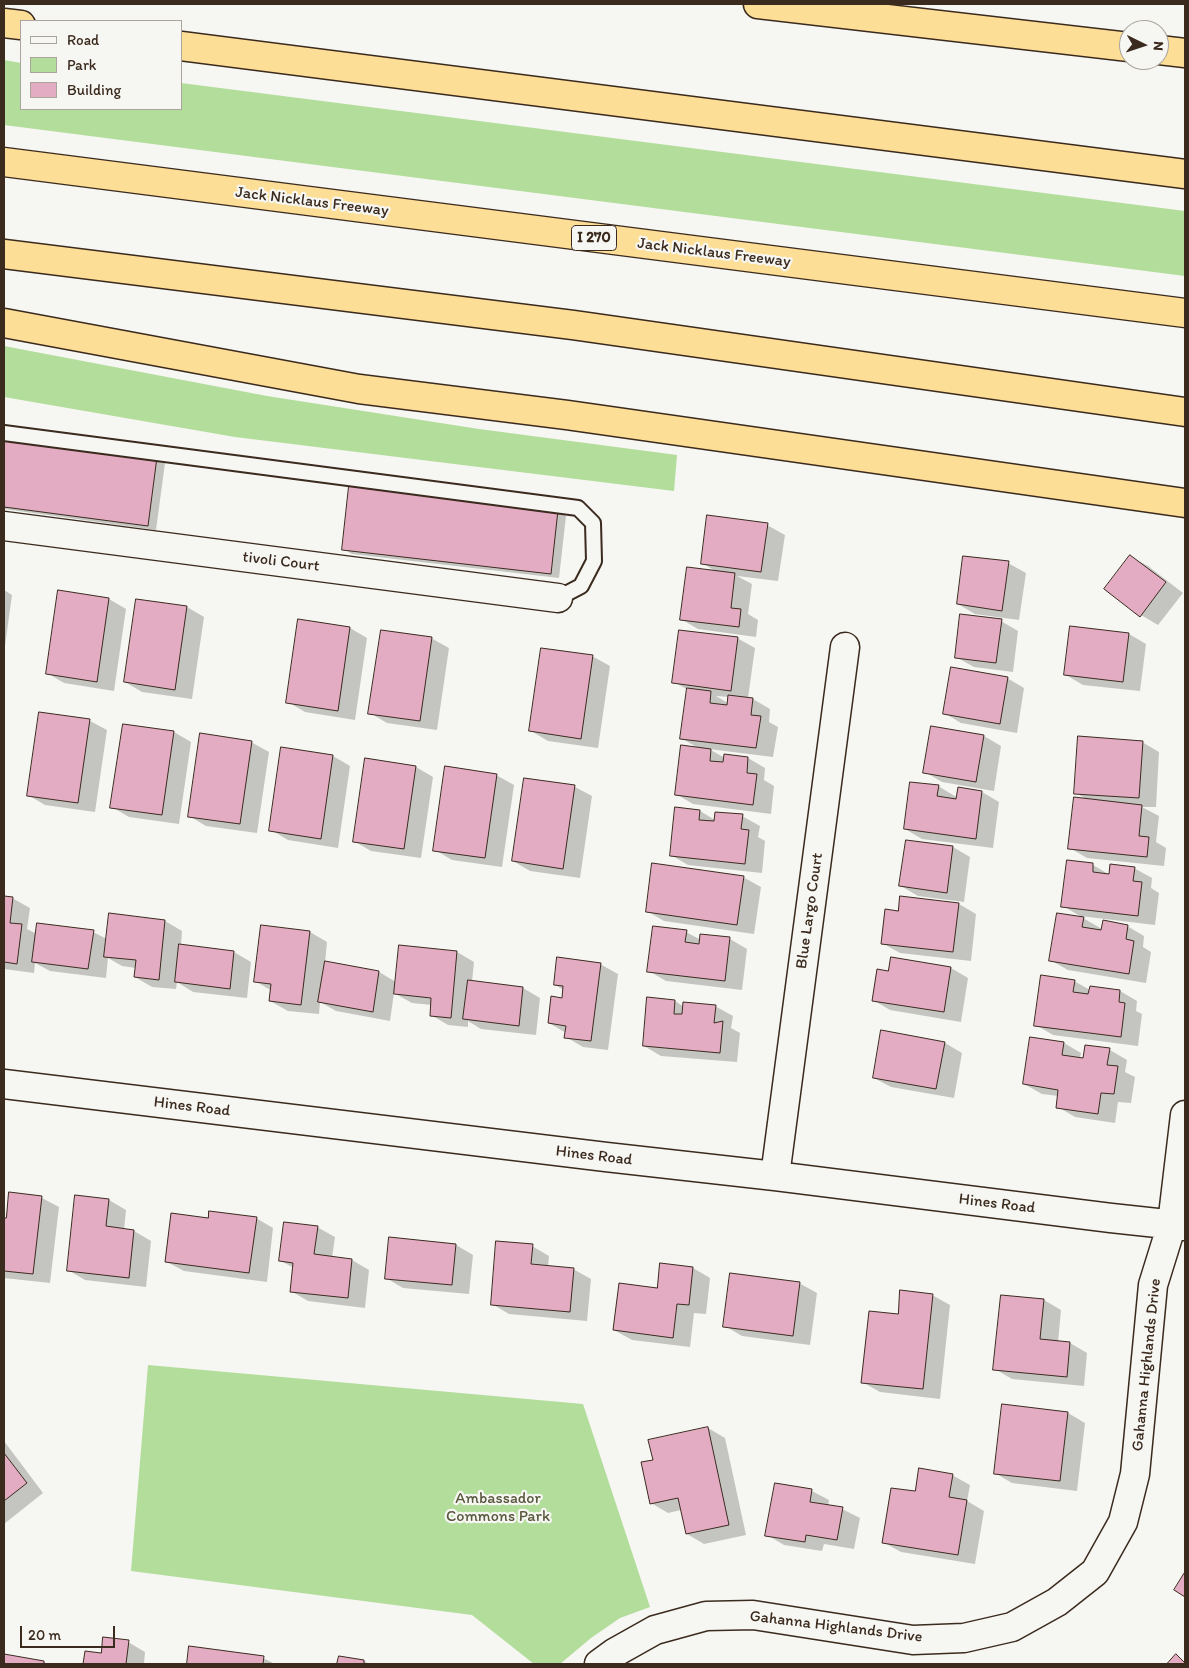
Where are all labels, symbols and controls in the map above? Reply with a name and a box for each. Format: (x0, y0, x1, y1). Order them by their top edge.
legend (20, 20, 182, 110)
north arrow (1119, 20, 1169, 70)
text: Road (67, 31, 99, 49)
text: N (1150, 41, 1167, 51)
text: Park (67, 56, 97, 74)
text: Building (67, 81, 121, 99)
street label: Jack Nicklaus Freeway (234, 183, 390, 221)
road number: I 270 (572, 226, 616, 250)
street label: Jack Nicklaus Freeway (636, 234, 792, 272)
street label: tivoli Court (241, 548, 321, 576)
street label: Blue Largo Court (792, 852, 828, 970)
street label: Hines Road (153, 1093, 231, 1121)
street label: Hines Road (555, 1142, 633, 1170)
street label: Hines Road (958, 1190, 1036, 1218)
street label: Gahanna Highlands Drive (1128, 1278, 1166, 1452)
park label: Ambassador Commons Park (446, 1489, 550, 1527)
street label: Gahanna Highlands Drive (749, 1607, 923, 1647)
scale bar (22, 1616, 118, 1648)
text: 20 m (28, 1626, 61, 1644)

